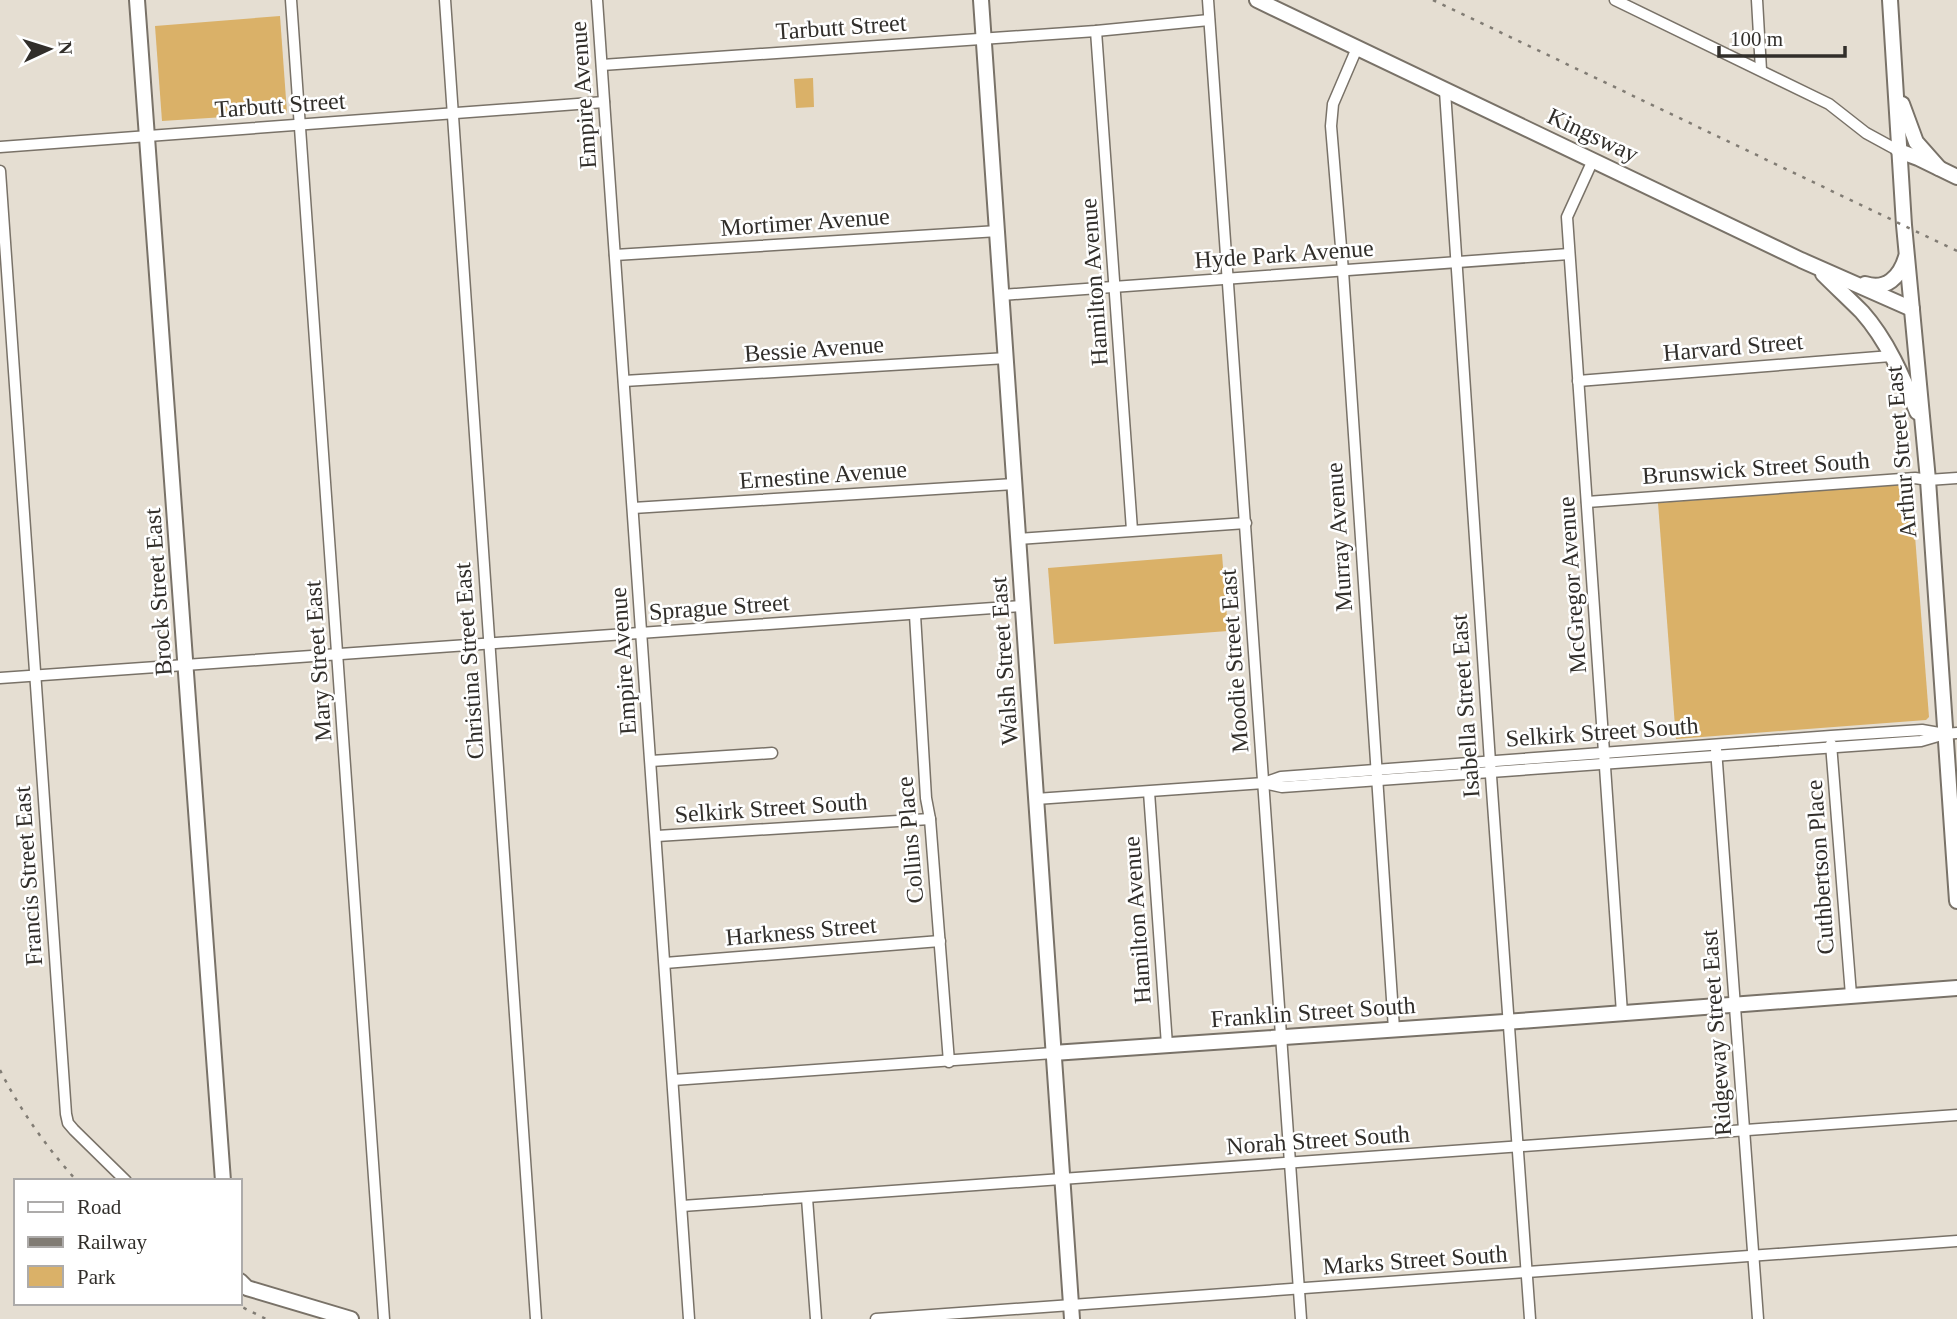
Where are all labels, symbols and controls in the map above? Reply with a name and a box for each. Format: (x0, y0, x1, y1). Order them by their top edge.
street label: Tarbutt Street (775, 9, 908, 45)
north arrow (14, 14, 84, 84)
scale bar (1719, 14, 1845, 58)
street label: Empire Avenue (565, 20, 601, 170)
text: 100 m (1730, 27, 1783, 51)
text: N (55, 40, 76, 56)
street label: Tarbutt Street (214, 87, 347, 123)
street label: Kingsway (1543, 103, 1643, 167)
street label: Hamilton Avenue (1075, 197, 1113, 367)
street label: Mortimer Avenue (720, 203, 890, 241)
street label: Hyde Park Avenue (1194, 235, 1374, 273)
street label: Harvard Street (1662, 328, 1804, 366)
street label: Bessie Avenue (743, 331, 885, 367)
street label: Arthur Street East (1880, 364, 1922, 539)
street label: Brunswick Street South (1641, 447, 1871, 489)
street label: Ernestine Avenue (738, 456, 908, 494)
street label: Murray Avenue (1321, 462, 1357, 612)
street label: McGregor Avenue (1553, 496, 1591, 674)
street label: Brock Street East (139, 507, 177, 677)
street label: Christina Street East (449, 561, 489, 760)
street label: Moodie Street East (1215, 568, 1253, 754)
street label: Walsh Street East (985, 576, 1023, 746)
street label: Mary Street East (299, 579, 337, 742)
street label: Empire Avenue (605, 586, 641, 736)
street label: Sprague Street (648, 589, 790, 625)
street label: Isabella Street East (1446, 613, 1484, 799)
street label: Selkirk Street South (1505, 712, 1699, 752)
street label: Collins Place (892, 775, 928, 905)
street label: Cuthbertson Place (1801, 779, 1839, 955)
street label: Francis Street East (9, 785, 47, 967)
street label: Selkirk Street South (674, 788, 868, 828)
street label: Hamilton Avenue (1118, 835, 1156, 1005)
street label: Harkness Street (725, 911, 878, 951)
street label: Ridgeway Street East (1696, 929, 1736, 1137)
street label: Franklin Street South (1210, 992, 1416, 1032)
street label: Norah Street South (1225, 1121, 1411, 1159)
legend (14, 1179, 242, 1305)
text: Road (77, 1195, 122, 1219)
text: Railway (77, 1230, 147, 1254)
street label: Marks Street South (1322, 1241, 1508, 1279)
text: Park (77, 1265, 116, 1289)

